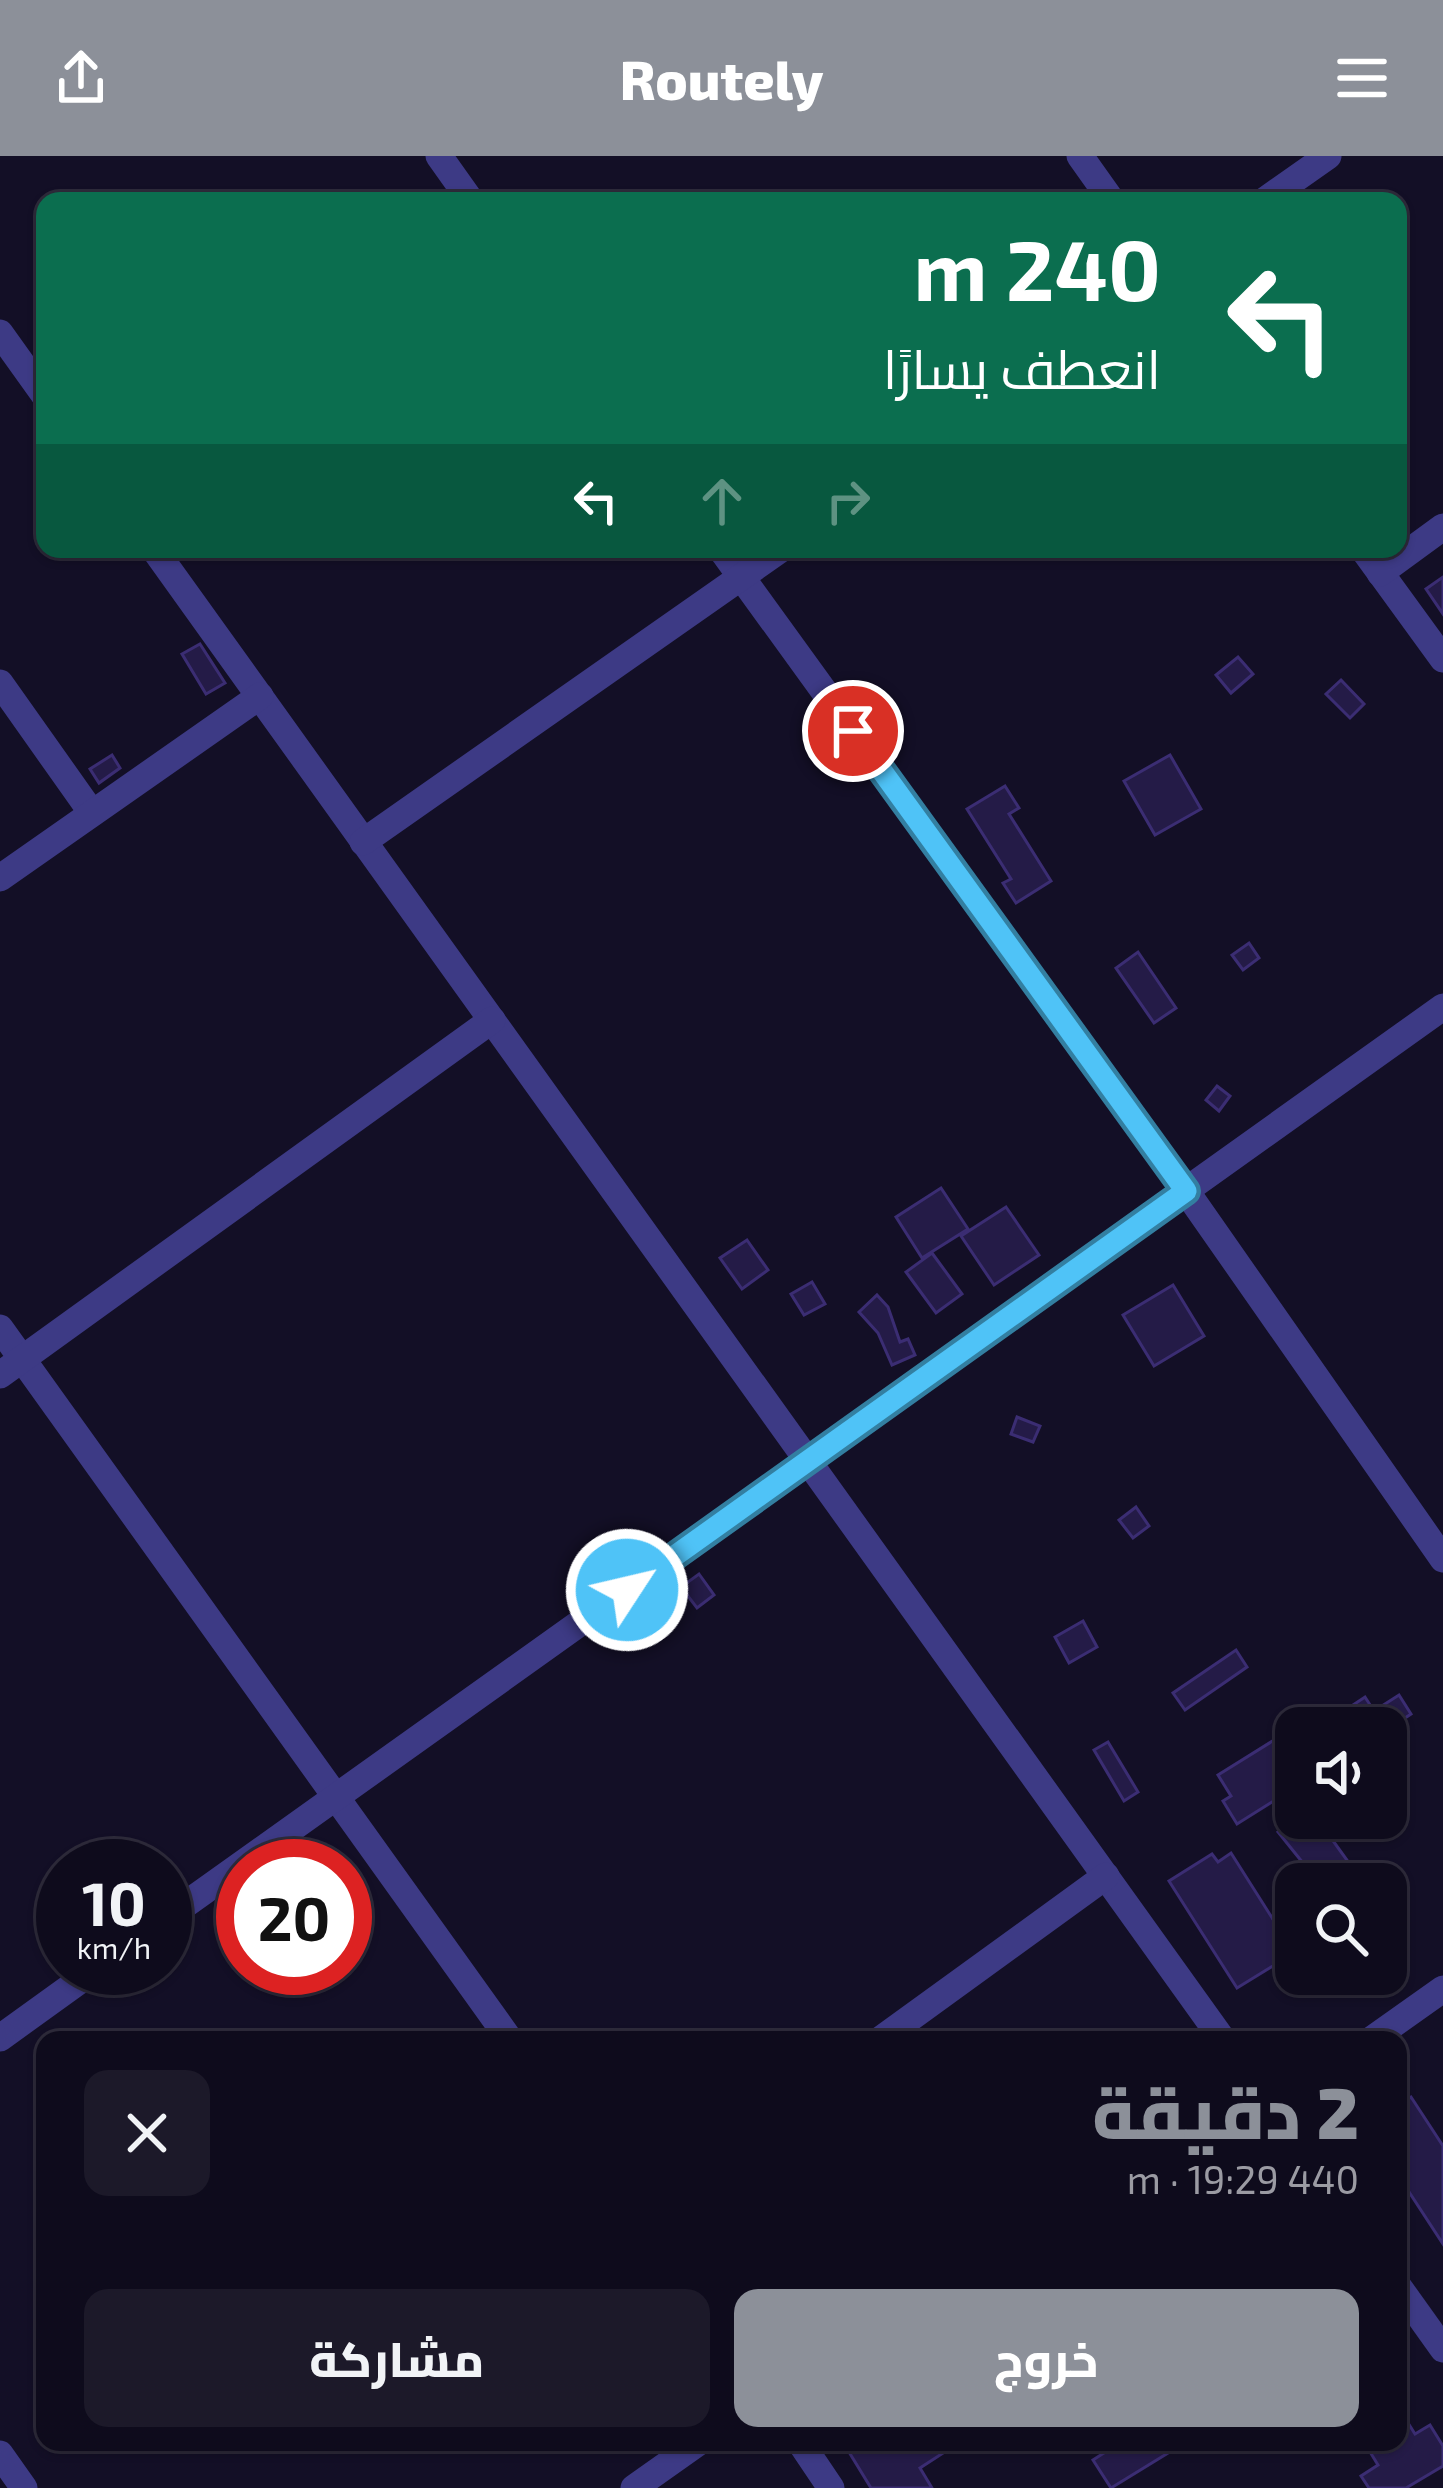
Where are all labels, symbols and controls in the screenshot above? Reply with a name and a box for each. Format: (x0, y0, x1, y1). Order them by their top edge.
icon: share (48, 45, 114, 111)
icon: menu (1329, 45, 1395, 111)
text: Routely (620, 46, 823, 111)
text: 240 m (914, 217, 1161, 318)
icon: left (1203, 240, 1359, 396)
text: انعطف يسارًا (883, 335, 1161, 400)
icon: left (563, 468, 629, 534)
icon: ahead (689, 468, 755, 534)
icon: right (815, 468, 881, 534)
pin (802, 680, 904, 782)
icon: arrive (820, 698, 886, 764)
position arrow (564, 1527, 690, 1653)
map controls (1275, 1707, 1407, 1995)
button: sound (1275, 1707, 1407, 1839)
speed limit sign: 20 (216, 1839, 372, 1995)
button: search (1275, 1863, 1407, 1995)
text: 10 (82, 1866, 146, 1938)
text: km/h (77, 1929, 151, 1965)
text: 2 دقيقة (1092, 2067, 1359, 2153)
button: close (84, 2070, 210, 2196)
text: 440 m · 19:29 (1127, 2155, 1359, 2202)
button: مشاركة (84, 2289, 710, 2427)
button: خروج (734, 2289, 1359, 2427)

